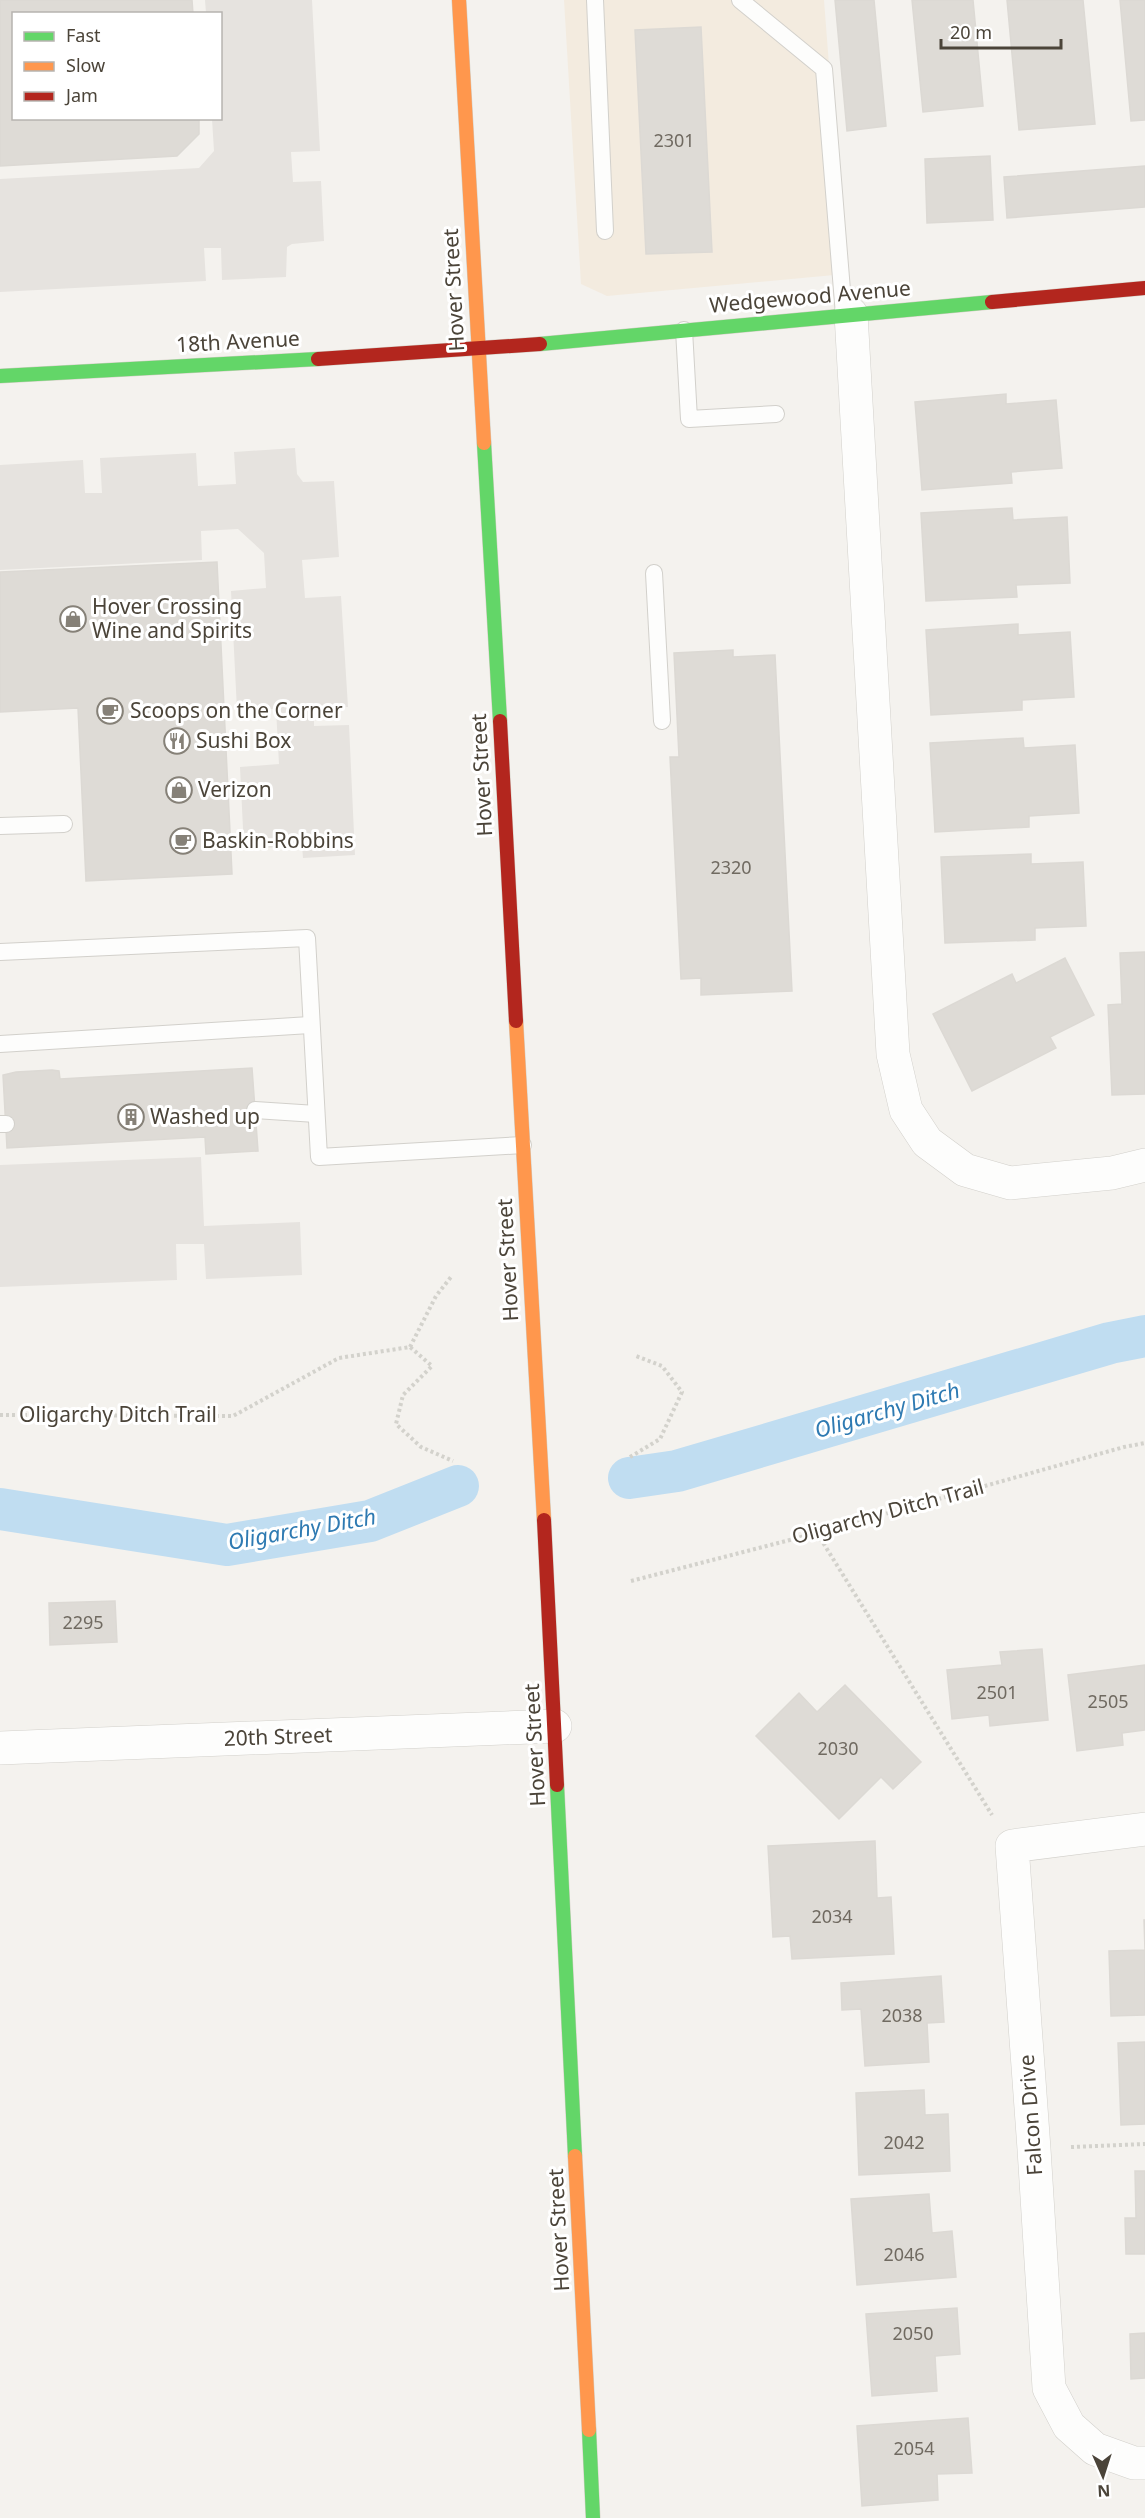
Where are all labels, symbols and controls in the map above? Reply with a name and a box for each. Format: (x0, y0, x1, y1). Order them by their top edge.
legend (12, 12, 222, 120)
scale bar (941, 12, 1061, 50)
text: 20 m (950, 20, 992, 44)
text: Fast (66, 23, 101, 47)
text: Slow (66, 53, 105, 77)
text: Jam (64, 83, 98, 107)
house number: 2301 (653, 128, 695, 152)
street label: Hover Street (436, 227, 470, 352)
street label: Wedgewood Avenue (708, 273, 912, 319)
street label: 18th Avenue (175, 324, 300, 358)
place label: Hover Crossing Wine and Spirits (92, 592, 252, 644)
shop icon: Hover Crossing Wine and Spirits (58, 604, 88, 634)
cafe icon: Scoops on the Corner (95, 696, 125, 726)
place label: Scoops on the Corner (130, 696, 343, 724)
street label: Hover Street (464, 712, 498, 837)
restaurant icon: Sushi Box (162, 726, 192, 756)
place label: Sushi Box (196, 726, 291, 754)
shop icon: Verizon (164, 775, 194, 805)
place label: Verizon (198, 775, 272, 803)
cafe icon: Baskin-Robbins (168, 826, 198, 856)
place label: Baskin-Robbins (202, 826, 354, 854)
house number: 2320 (710, 855, 752, 879)
building icon: Washed up (116, 1102, 146, 1132)
place label: Washed up (150, 1102, 260, 1130)
street label: Hover Street (490, 1197, 524, 1322)
water label: Oligarchy Ditch (811, 1374, 963, 1444)
street label: Oligarchy Ditch Trail (19, 1400, 217, 1428)
street label: Oligarchy Ditch Trail (789, 1472, 987, 1550)
water label: Oligarchy Ditch (225, 1500, 378, 1556)
house number: 2295 (62, 1610, 104, 1634)
house number: 2501 (976, 1680, 1018, 1704)
street label: Hover Street (517, 1682, 551, 1807)
house number: 2505 (1087, 1689, 1129, 1713)
street label: 20th Street (223, 1720, 333, 1752)
house number: 2030 (817, 1736, 859, 1760)
house number: 2034 (811, 1904, 853, 1928)
house number: 2038 (881, 2003, 923, 2027)
street label: Falcon Drive (1012, 2054, 1048, 2177)
house number: 2042 (883, 2130, 925, 2154)
street label: Hover Street (541, 2167, 575, 2292)
house number: 2046 (883, 2242, 925, 2266)
house number: 2050 (892, 2321, 934, 2345)
house number: 2054 (893, 2436, 935, 2460)
north arrow (1073, 2446, 1133, 2506)
text: N (1097, 2480, 1111, 2502)

